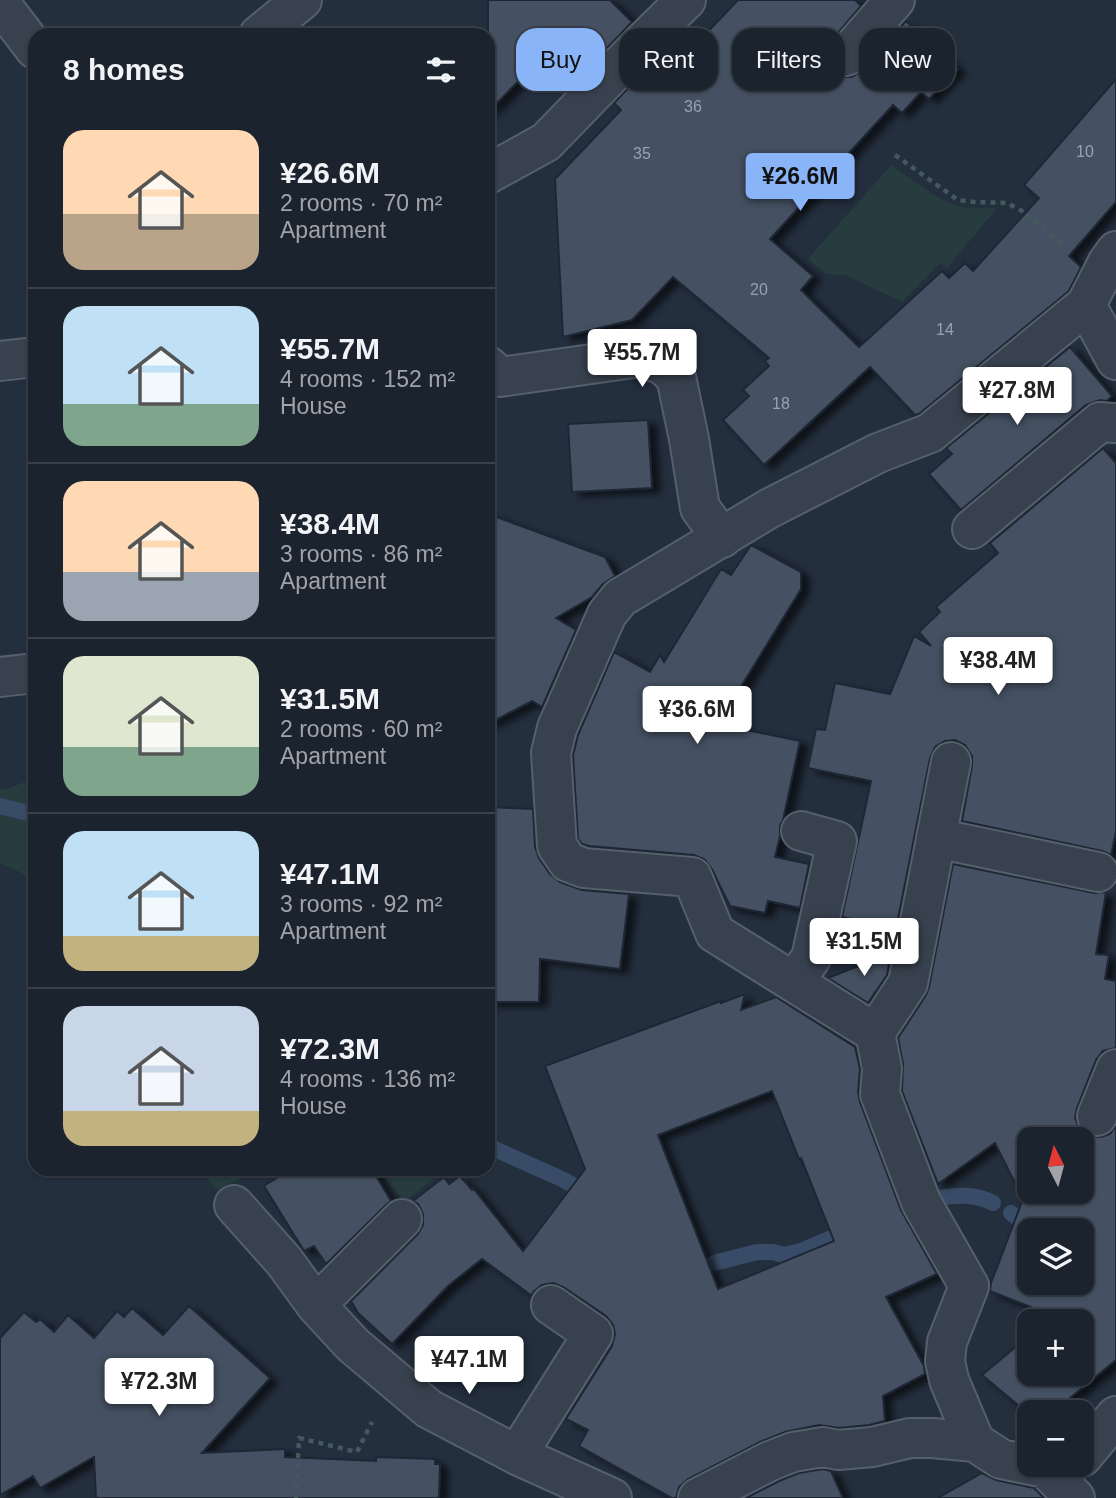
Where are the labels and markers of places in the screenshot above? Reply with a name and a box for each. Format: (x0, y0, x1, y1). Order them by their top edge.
pin: ¥26.6M (743, 154, 857, 213)
pin: ¥55.7M (585, 330, 699, 389)
pin: ¥27.8M (960, 368, 1074, 427)
pin: ¥38.4M (941, 638, 1055, 697)
pin: ¥36.6M (640, 686, 754, 746)
pin: ¥31.5M (807, 918, 921, 978)
pin: ¥47.1M (412, 1336, 526, 1396)
pin: ¥72.3M (102, 1358, 216, 1418)

